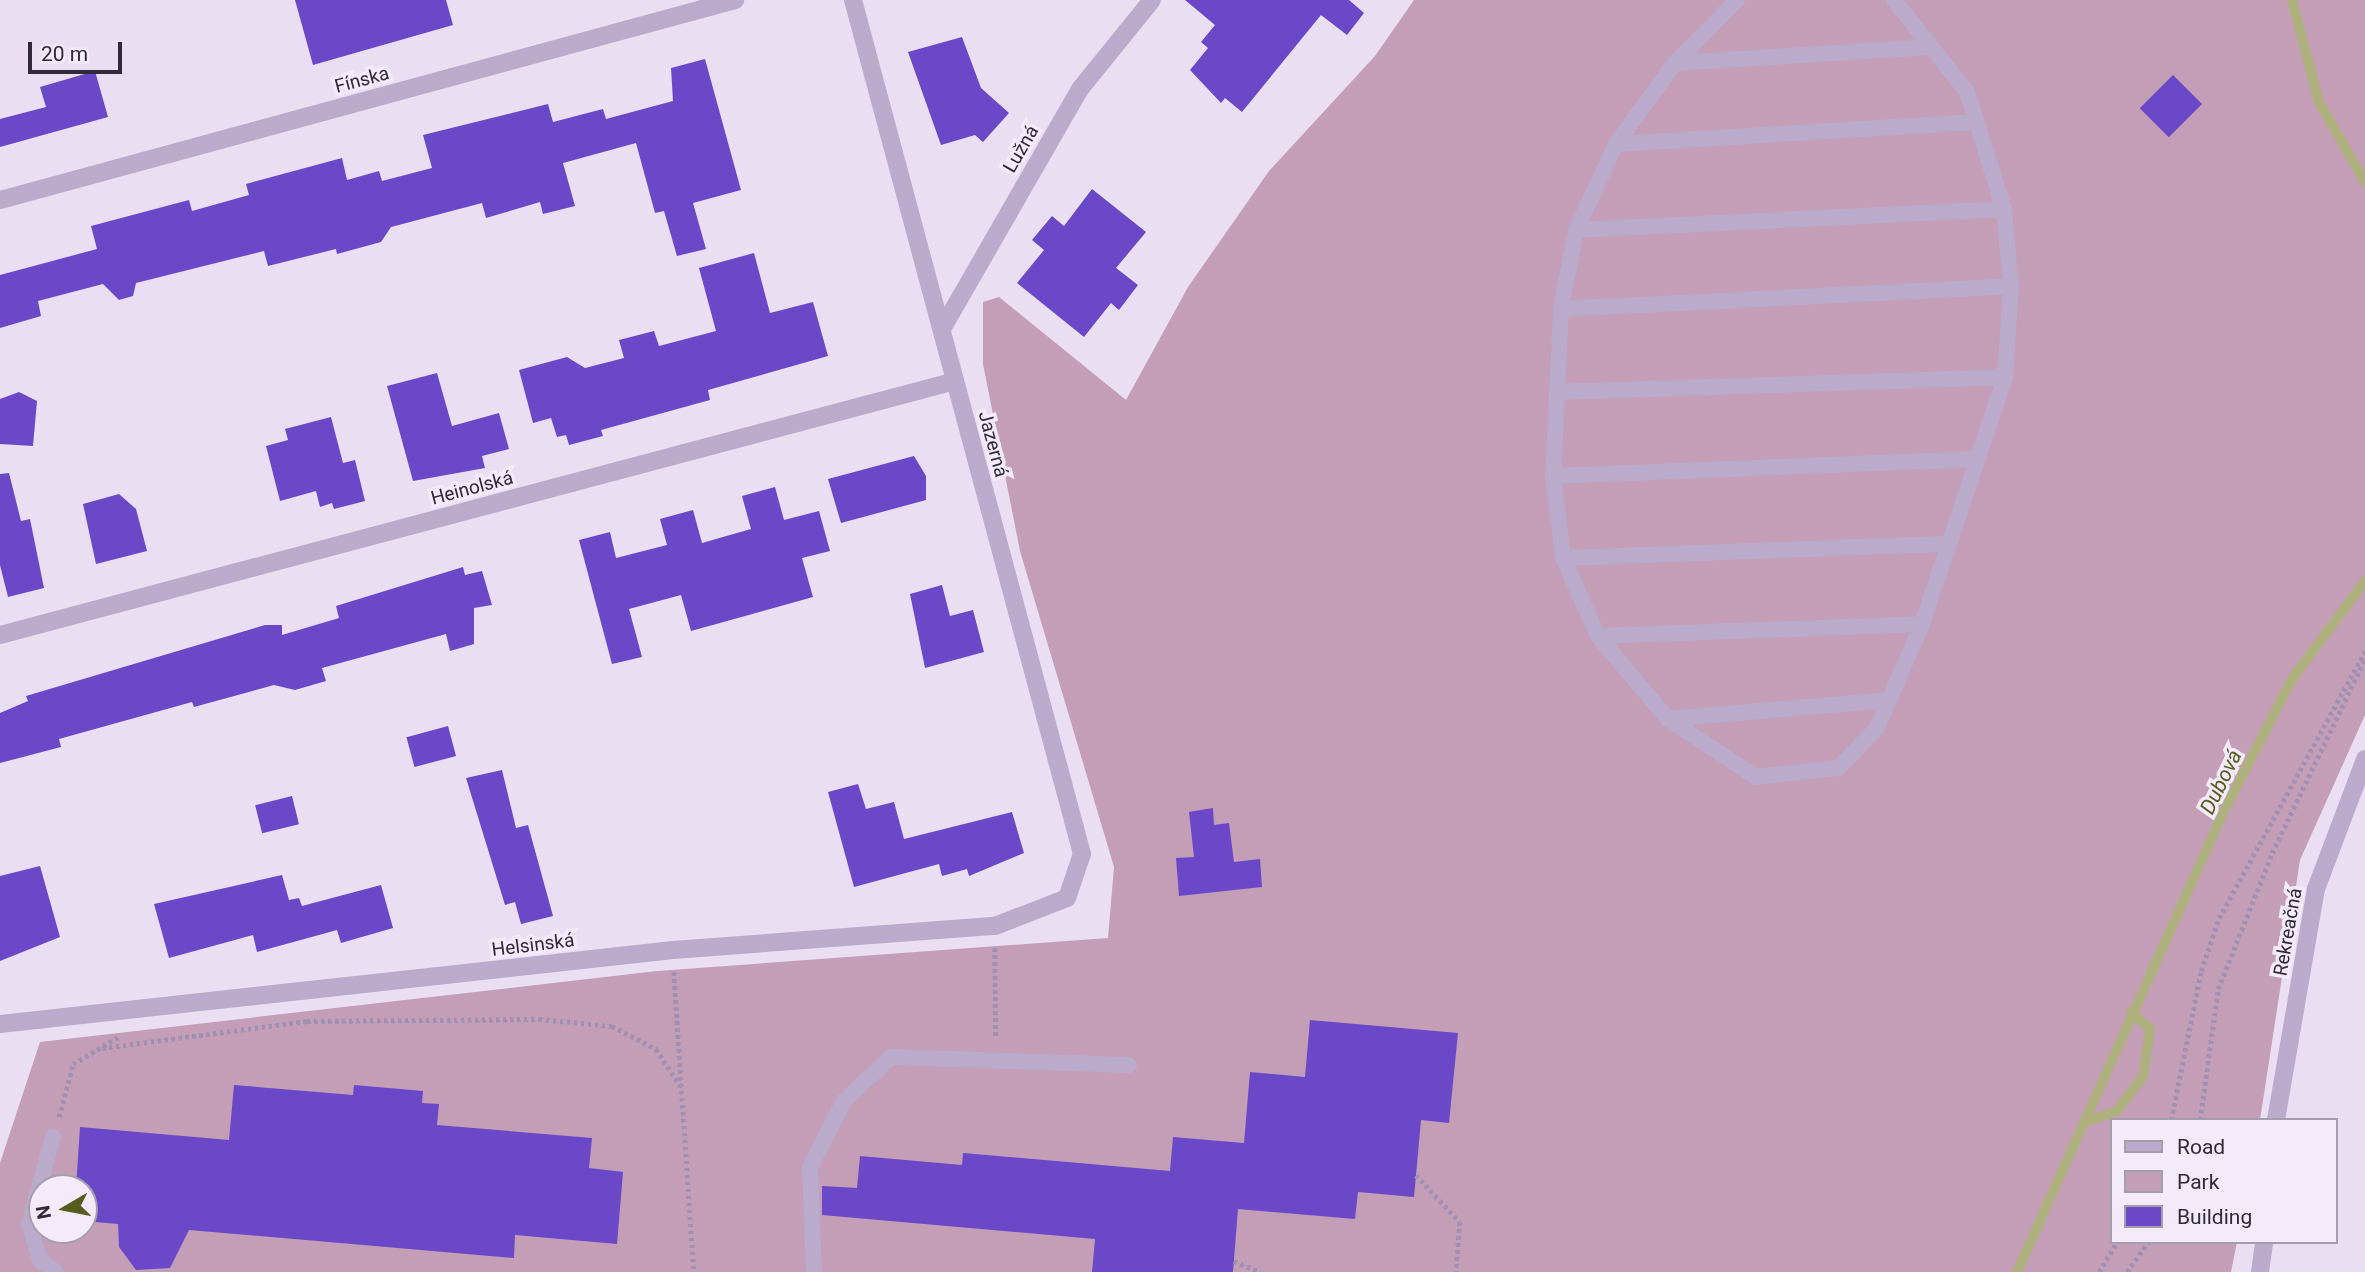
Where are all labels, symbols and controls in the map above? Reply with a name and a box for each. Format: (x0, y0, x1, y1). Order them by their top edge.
scale bar (32, 28, 126, 72)
text: 20 m (41, 42, 88, 66)
street label: Fínska (332, 62, 392, 98)
street label: Lužná (998, 121, 1044, 177)
street label: Jazerná (973, 408, 1013, 480)
street label: Heinolská (428, 466, 516, 510)
water label: Dubová (2195, 746, 2247, 818)
street label: Rekreačná (2269, 886, 2307, 978)
street label: Helsinská (490, 929, 576, 961)
legend (2110, 1118, 2337, 1244)
text: Road (2177, 1135, 2225, 1159)
text: Park (2177, 1170, 2219, 1194)
north arrow (28, 1174, 98, 1244)
text: N (31, 1204, 56, 1221)
text: Building (2177, 1205, 2252, 1229)

